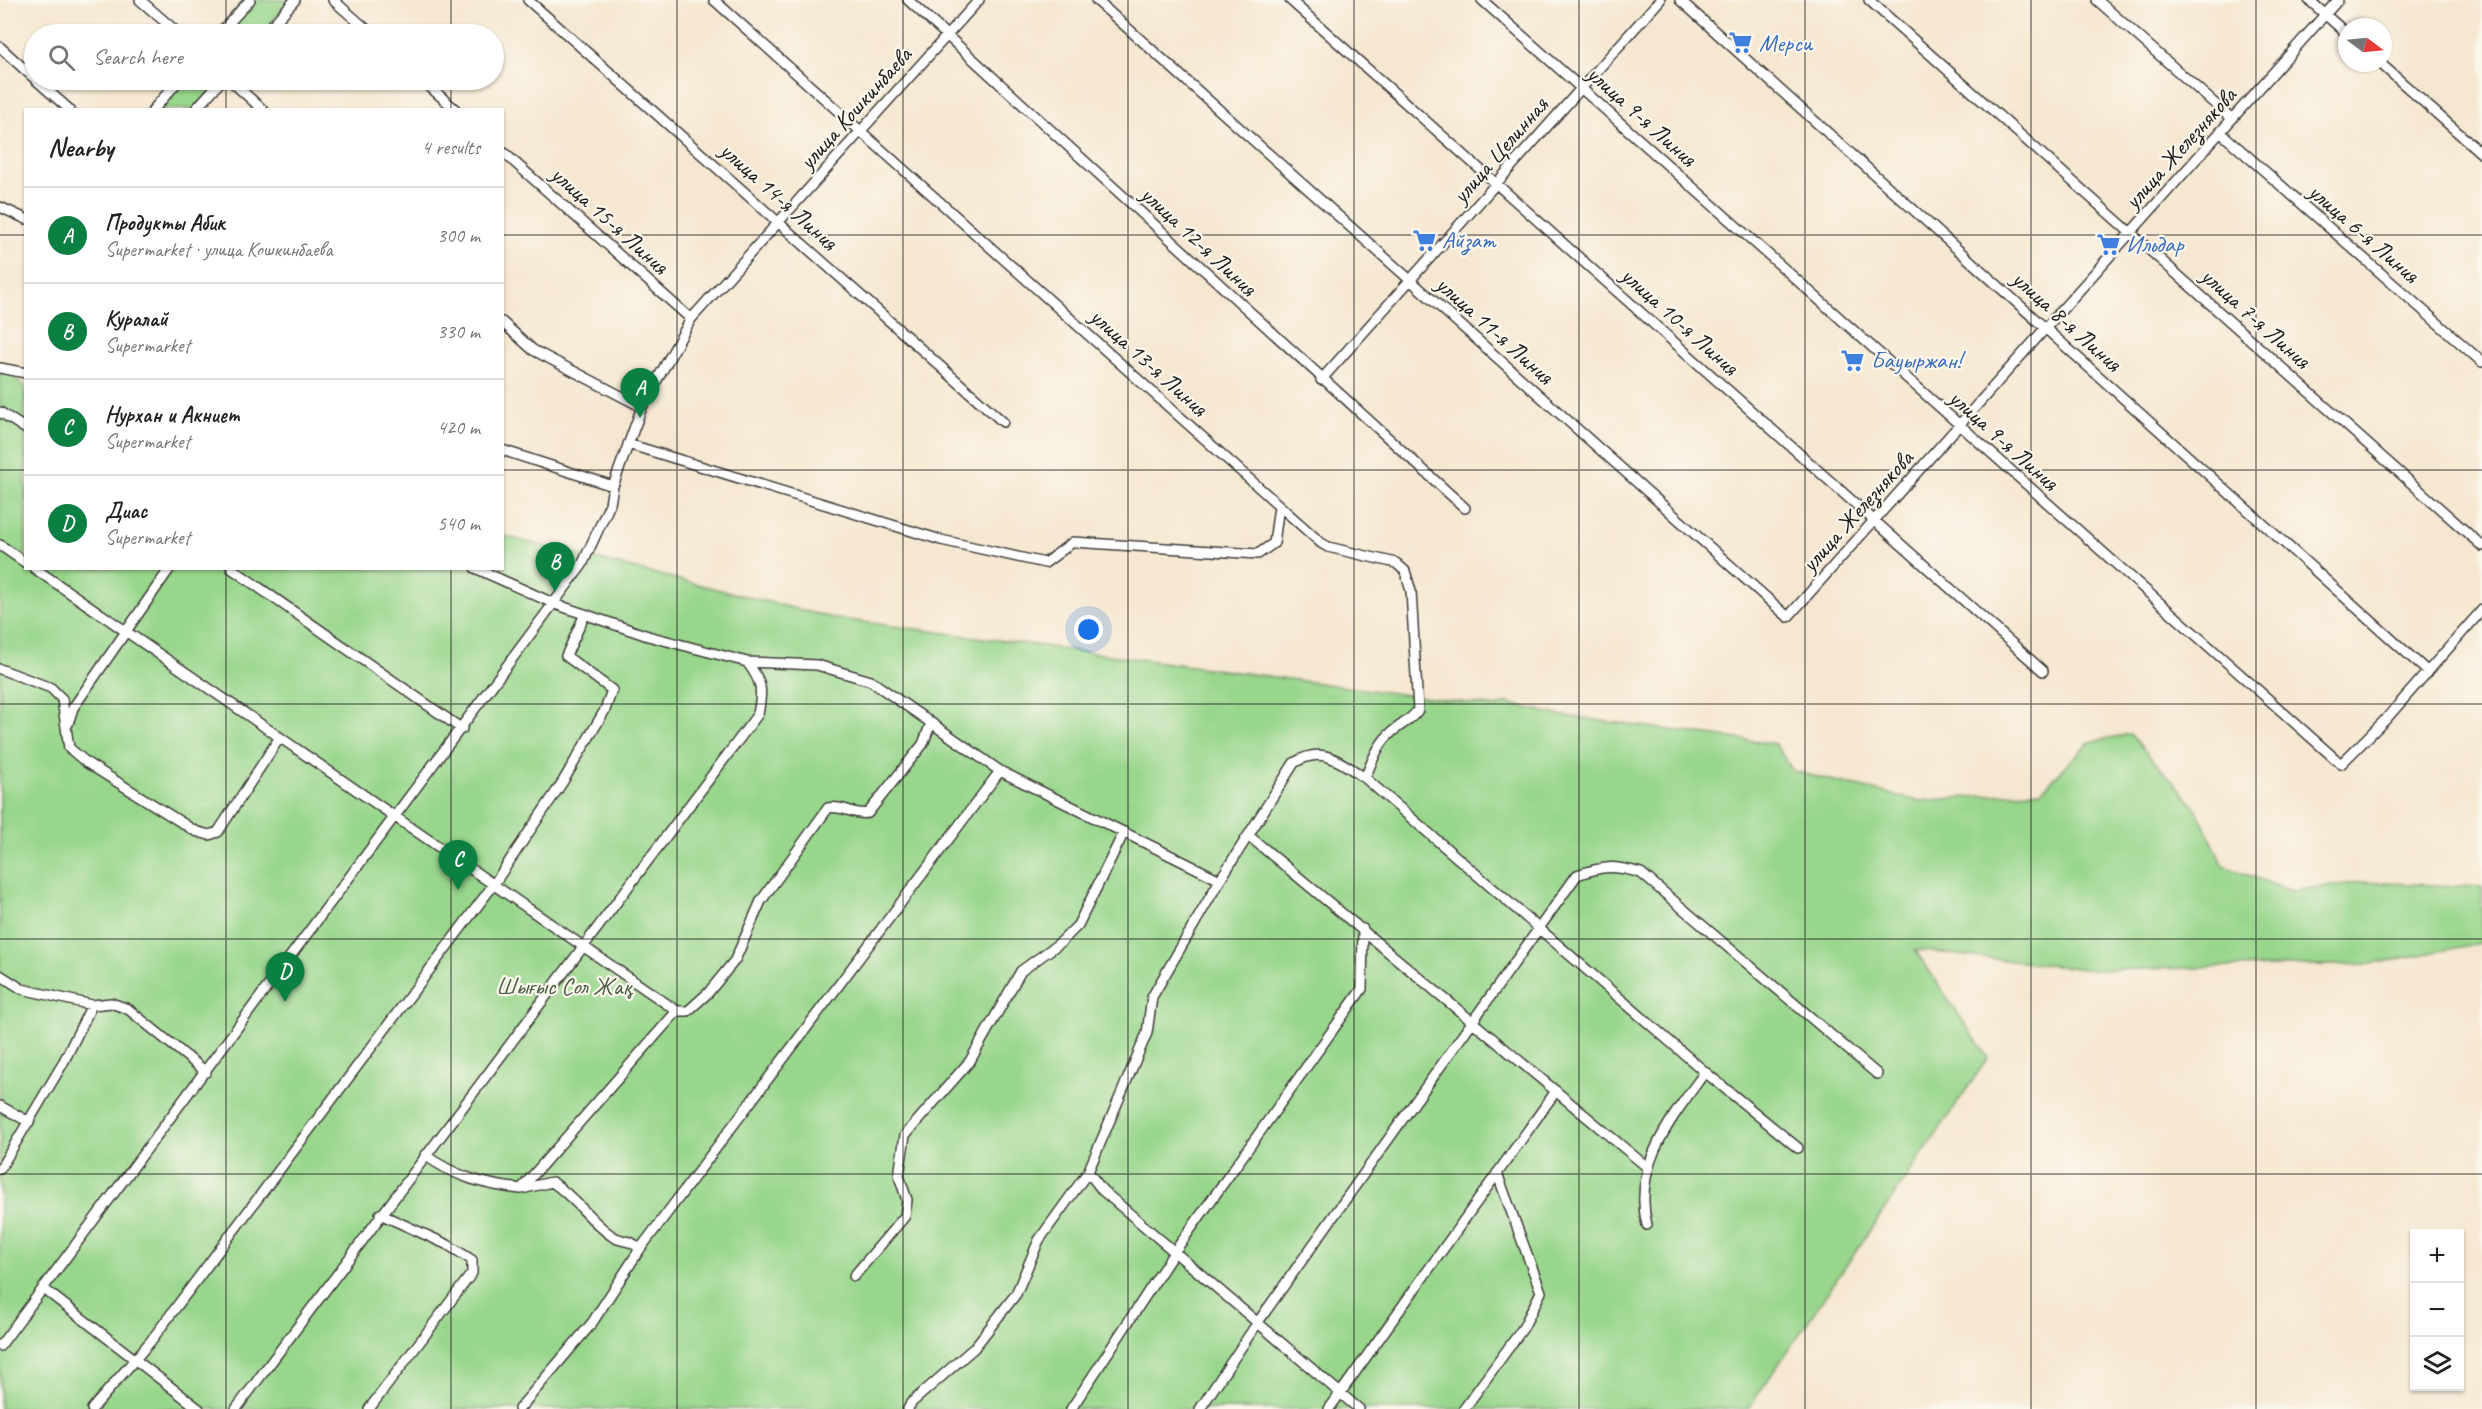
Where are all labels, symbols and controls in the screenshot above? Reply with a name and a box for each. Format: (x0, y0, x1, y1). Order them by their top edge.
north arrow (2338, 18, 2392, 72)
search box (24, 24, 504, 90)
place label: Мерси (1759, 28, 1814, 58)
supermarket icon: Мерси (1728, 30, 1754, 56)
street label: улица Кошкинбаева (791, 39, 919, 177)
icon: search (45, 41, 78, 74)
text: Search here (93, 43, 183, 71)
street label: улица 9-я Линия (1579, 58, 1704, 174)
street label: улица Железнякова (2116, 80, 2244, 217)
street label: улица Целинная (1444, 89, 1555, 211)
text: Nearby (48, 131, 113, 164)
street label: улица 14-я Линия (712, 134, 845, 258)
text: 4 results (421, 135, 480, 160)
street label: улица 15-я Линия (543, 158, 676, 282)
street label: улица 6-я Линия (2301, 175, 2427, 290)
street label: улица 12-я Линия (1133, 178, 1264, 303)
text: Продукты Абик (105, 209, 225, 237)
text: A (62, 223, 73, 248)
text: 300 m (437, 223, 480, 248)
place label: Айзат (1442, 225, 1497, 256)
supermarket icon: Айзат (1411, 227, 1437, 253)
place label: Ильдар (2126, 229, 2184, 259)
supermarket icon: Ильдар (2095, 231, 2121, 257)
text: Supermarket · улица Кошкинбаева (105, 237, 332, 262)
street label: улица 10-я Линия (1613, 259, 1746, 383)
street label: улица 7-я Линия (2193, 260, 2318, 376)
street label: улица 8-я Линия (2004, 263, 2129, 379)
street label: улица 11-я Линия (1428, 268, 1561, 392)
street label: улица 13-я Линия (1082, 300, 1215, 424)
text: Куралай (105, 305, 168, 333)
text: B (62, 319, 73, 344)
text: 330 m (437, 319, 480, 344)
text: Supermarket (105, 333, 190, 358)
place label: Бауыржан! (1871, 345, 1966, 375)
supermarket icon: Бауыржан! (1840, 347, 1866, 373)
pin: A (620, 368, 660, 418)
street label: улица 9-я Линия (1941, 382, 2066, 498)
text: Нурхан и Акниет (105, 401, 240, 429)
text: C (63, 415, 72, 440)
text: 420 m (437, 415, 480, 440)
text: Supermarket (105, 429, 190, 454)
street label: улица Железнякова (1793, 443, 1921, 580)
text: Диас (105, 497, 147, 525)
text: D (62, 511, 73, 536)
text: 540 m (437, 511, 480, 536)
text: Supermarket (105, 525, 190, 550)
pin: B (536, 542, 574, 592)
your location (1074, 615, 1103, 644)
pin: C (438, 840, 478, 890)
pin: D (266, 952, 304, 1002)
park label: Шығыс Сол Жақ (496, 971, 633, 1001)
map controls (2410, 1229, 2464, 1391)
button: + (2410, 1229, 2464, 1283)
button: − (2410, 1283, 2464, 1337)
button: layers (2410, 1337, 2464, 1391)

